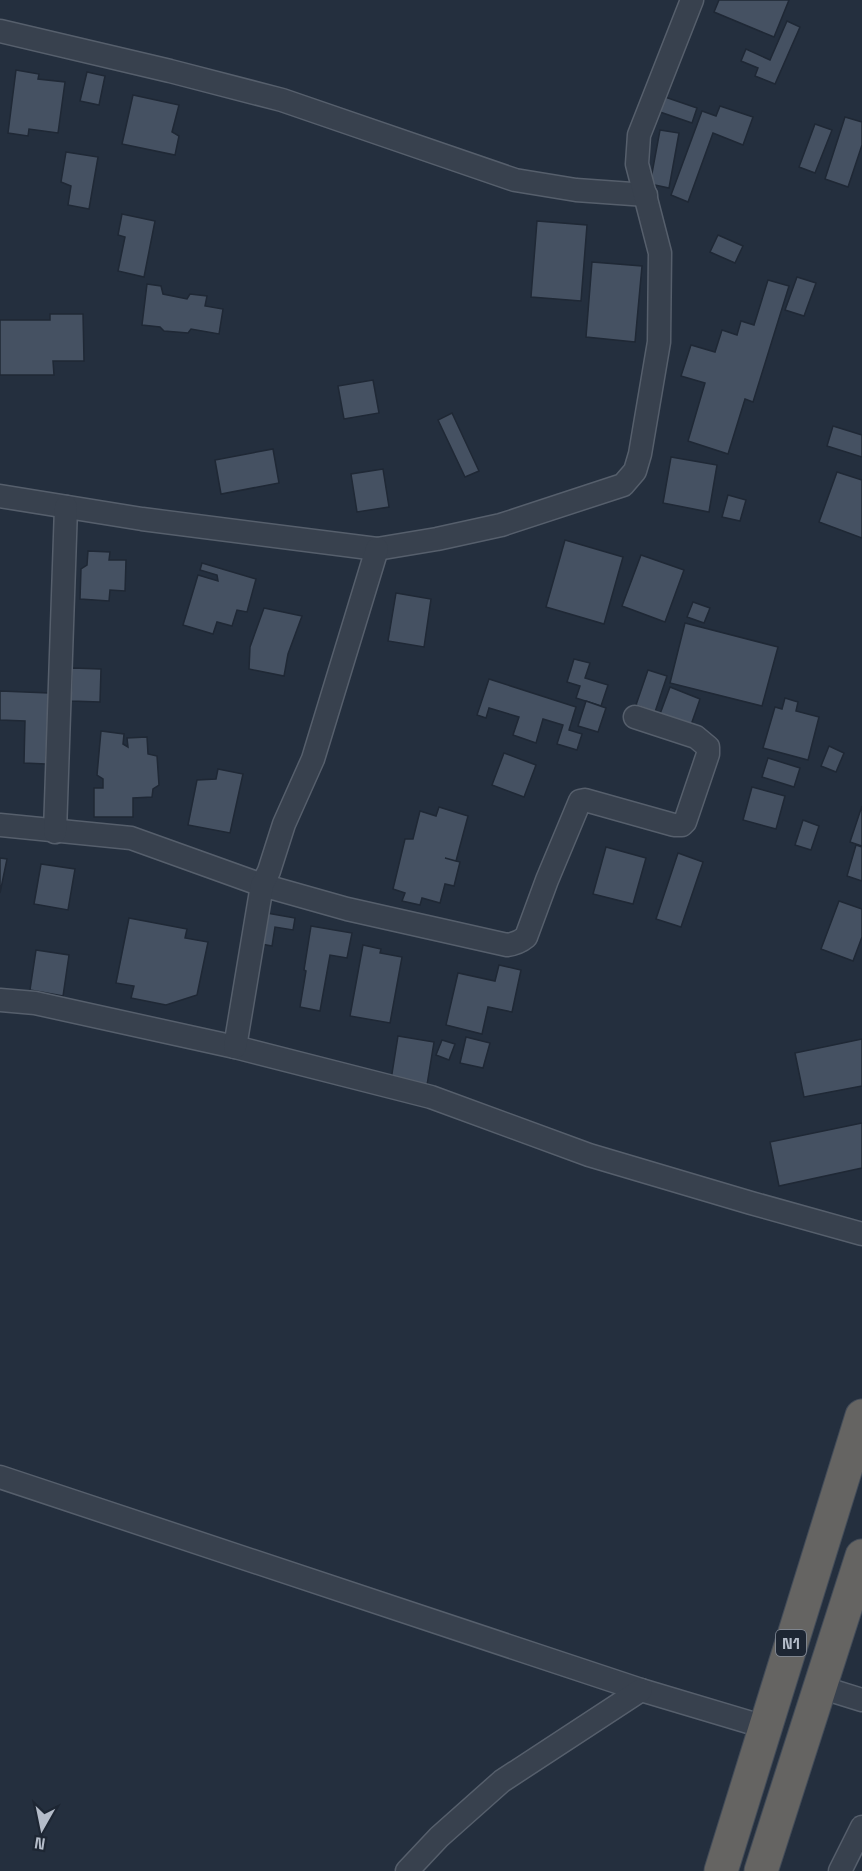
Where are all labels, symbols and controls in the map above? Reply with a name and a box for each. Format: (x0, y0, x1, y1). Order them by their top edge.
road number: N1 (776, 1630, 806, 1656)
north arrow (12, 1799, 72, 1859)
text: N (33, 1832, 47, 1855)

